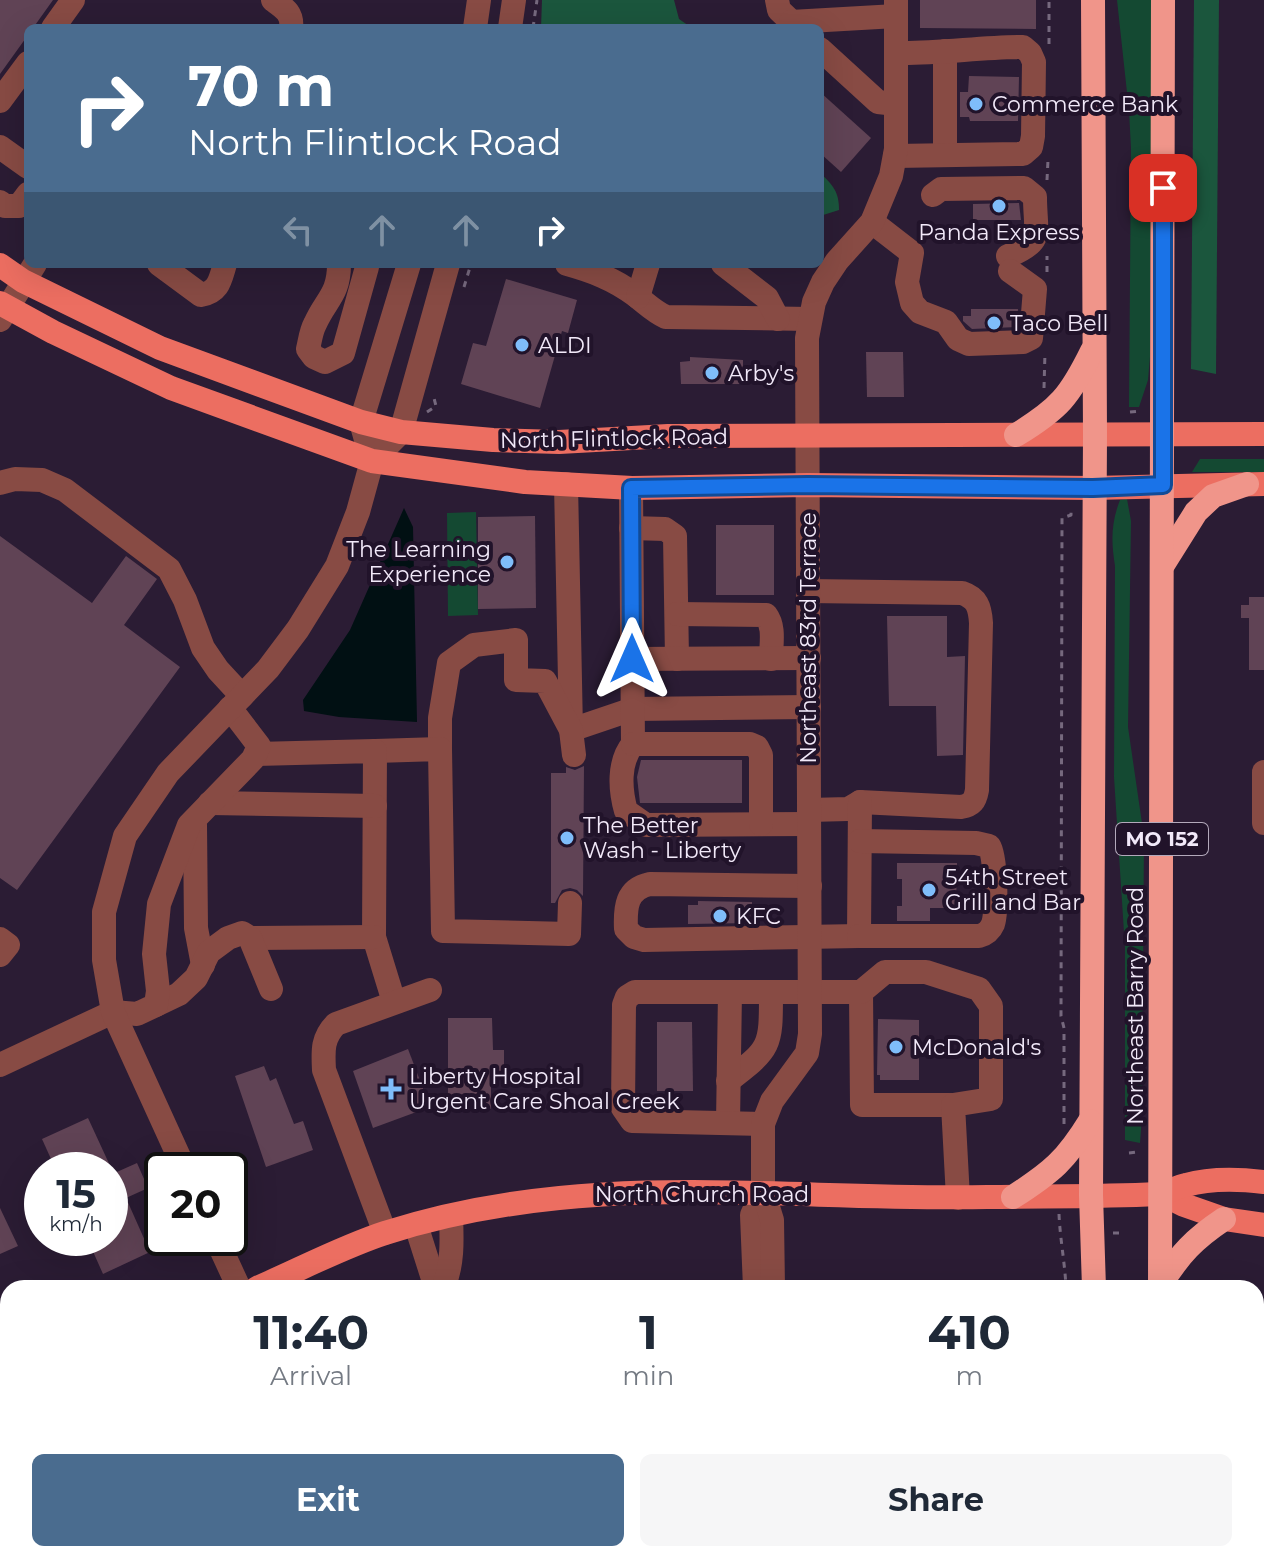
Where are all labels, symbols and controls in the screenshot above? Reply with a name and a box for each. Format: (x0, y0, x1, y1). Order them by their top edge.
text: 70 m (188, 52, 334, 120)
icon: right (56, 56, 160, 160)
place label: Commerce Bank (992, 91, 1179, 118)
marker: Commerce Bank (967, 95, 985, 113)
text: North Flintlock Road (188, 120, 562, 164)
pin (1129, 154, 1197, 222)
icon: arrive (1141, 166, 1185, 210)
marker: Panda Express (990, 197, 1008, 215)
icon: left (276, 208, 320, 252)
icon: ahead (360, 208, 404, 252)
icon: ahead (444, 208, 488, 252)
icon: right (528, 208, 572, 252)
place label: Panda Express (918, 219, 1080, 246)
place label: Taco Bell (1010, 310, 1108, 337)
marker: Taco Bell (985, 314, 1003, 332)
place label: ALDI (538, 332, 592, 359)
marker: ALDI (513, 336, 531, 354)
place label: Arby's (728, 360, 794, 387)
marker: Arby's (703, 364, 721, 382)
street label: North Flintlock Road (500, 423, 728, 454)
street label: Northeast 83rd Terrace (795, 512, 822, 764)
place label: The Learning Experience (346, 536, 491, 588)
marker: The Learning Experience (498, 553, 516, 571)
position arrow (590, 617, 674, 701)
place label: The Better Wash - Liberty (583, 812, 741, 864)
road number: MO 152 (1116, 823, 1208, 855)
marker: The Better Wash - Liberty (558, 829, 576, 847)
place label: 54th Street Grill and Bar (945, 864, 1081, 916)
marker: 54th Street Grill and Bar (920, 881, 938, 899)
street label: Northeast Barry Road (1122, 887, 1149, 1125)
place label: KFC (736, 903, 781, 930)
marker: KFC (711, 907, 729, 925)
place label: McDonald's (912, 1034, 1041, 1061)
marker: McDonald's (887, 1038, 905, 1056)
place label: Liberty Hospital Urgent Care Shoal Creek (409, 1063, 680, 1115)
marker: Liberty Hospital Urgent Care Shoal Creek (380, 1078, 402, 1100)
speed limit sign: 20 (144, 1152, 248, 1256)
text: 15 (56, 1169, 96, 1218)
street label: North Church Road (595, 1181, 809, 1208)
text: km/h (49, 1212, 103, 1236)
text: 11:40 (253, 1303, 369, 1361)
text: 1 (639, 1303, 658, 1361)
text: 410 (928, 1303, 1011, 1361)
text: Arrival (270, 1360, 352, 1392)
text: min (622, 1360, 674, 1392)
text: m (955, 1360, 983, 1392)
button: Exit (32, 1454, 624, 1546)
button: Share (640, 1454, 1232, 1546)

